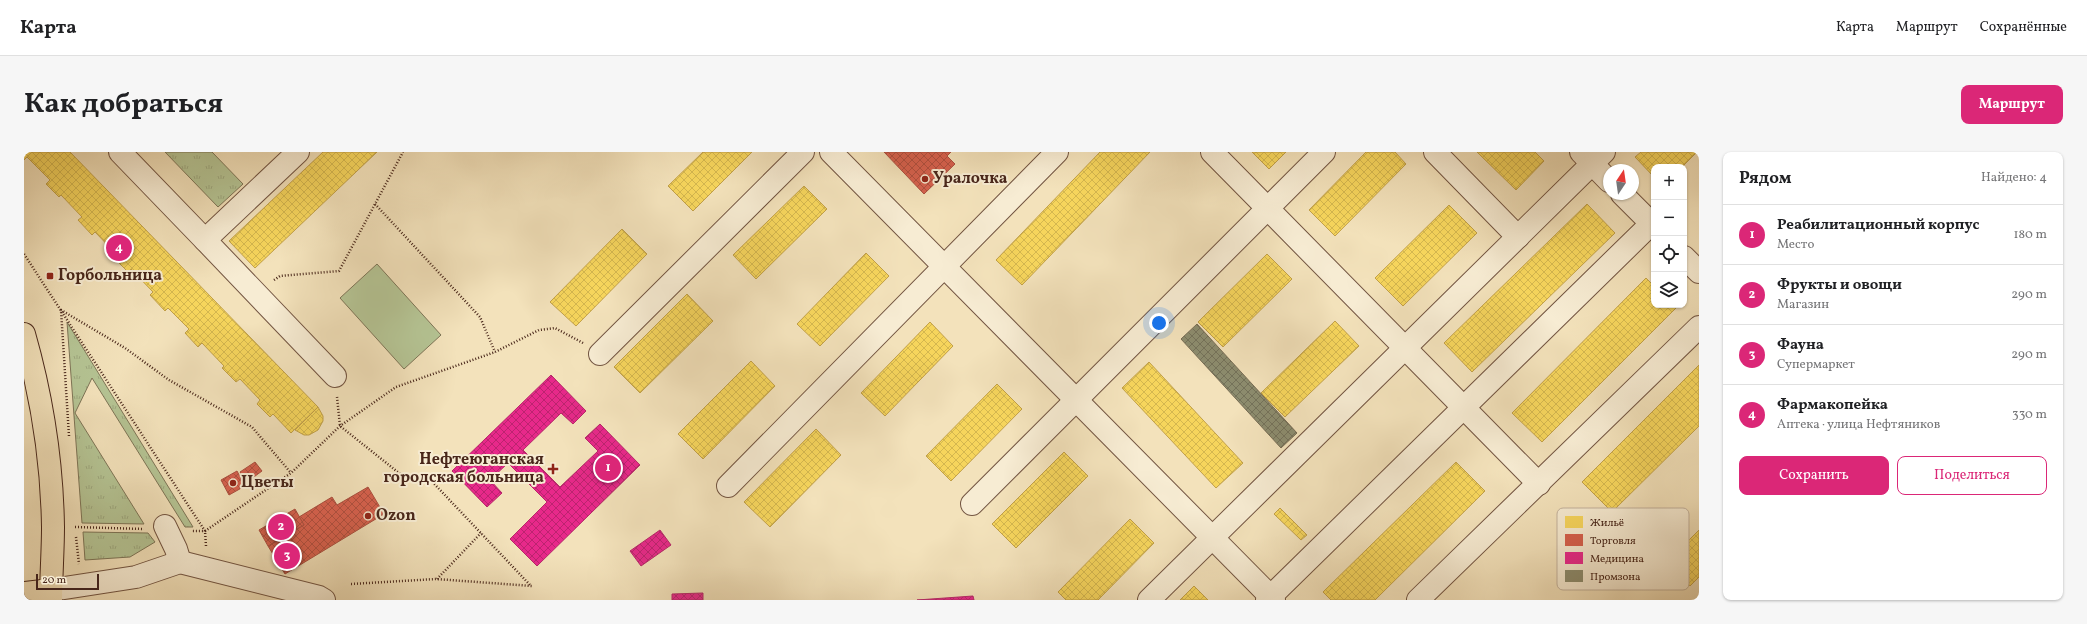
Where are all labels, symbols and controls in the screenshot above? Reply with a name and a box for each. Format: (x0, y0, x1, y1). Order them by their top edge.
text: Карта (20, 15, 77, 41)
text: Карта (1836, 18, 1874, 37)
text: Маршрут (1896, 18, 1958, 37)
text: Сохранённые (1980, 18, 2067, 37)
text: Как добраться (24, 85, 223, 124)
button: Маршрут (1961, 85, 2063, 124)
north arrow (1603, 164, 1639, 200)
map controls (1651, 164, 1687, 308)
button: + (1651, 164, 1687, 200)
text: Рядом (1739, 167, 1792, 190)
place label: Уралочка (933, 168, 1008, 190)
text: Найдено: 4 (1981, 169, 2047, 187)
marker: Уралочка (920, 174, 930, 184)
button: − (1651, 200, 1687, 236)
text: Реабилитационный корпус (1777, 215, 1979, 236)
text: 1 (1749, 226, 1755, 244)
text: 180 m (2013, 226, 2047, 244)
pin: 4 (106, 233, 132, 263)
button: locate (1651, 236, 1687, 272)
text: Место (1777, 236, 1814, 254)
place label: Горбольница (58, 265, 162, 287)
marker: Горбольница (45, 271, 55, 281)
button: layers (1651, 272, 1687, 308)
text: Фрукты и овощи (1777, 275, 1902, 296)
text: 2 (1749, 286, 1755, 304)
text: 290 m (2011, 286, 2047, 304)
text: Магазин (1777, 296, 1829, 314)
your location (1149, 313, 1169, 333)
text: Фауна (1777, 335, 1824, 356)
text: 3 (1749, 346, 1755, 364)
text: 290 m (2011, 346, 2047, 364)
text: Супермаркет (1777, 356, 1855, 374)
text: Фармакопейка (1777, 395, 1888, 416)
text: 4 (1748, 406, 1756, 424)
text: 330 m (2012, 406, 2047, 424)
text: Аптека · улица Нефтяников (1777, 416, 1940, 434)
place label: Нефтеюганская городская больница (383, 449, 544, 489)
pin: 1 (595, 453, 621, 483)
button: Сохранить (1739, 456, 1889, 495)
button: Поделиться (1897, 456, 2047, 495)
marker: Нефтеюганская городская больница (547, 463, 559, 475)
place label: Цветы (241, 472, 294, 494)
marker: Цветы (228, 478, 238, 488)
place label: Ozon (376, 505, 416, 527)
legend (1557, 508, 1689, 590)
marker: Ozon (363, 511, 373, 521)
pin: 2 (268, 512, 294, 542)
text: Жильё (1590, 516, 1624, 531)
text: Торговля (1590, 534, 1636, 549)
pin: 3 (274, 541, 300, 571)
text: Медицина (1590, 552, 1644, 567)
text: Промзона (1590, 570, 1641, 585)
scale bar (36, 572, 99, 591)
text: 20 m (42, 573, 66, 588)

